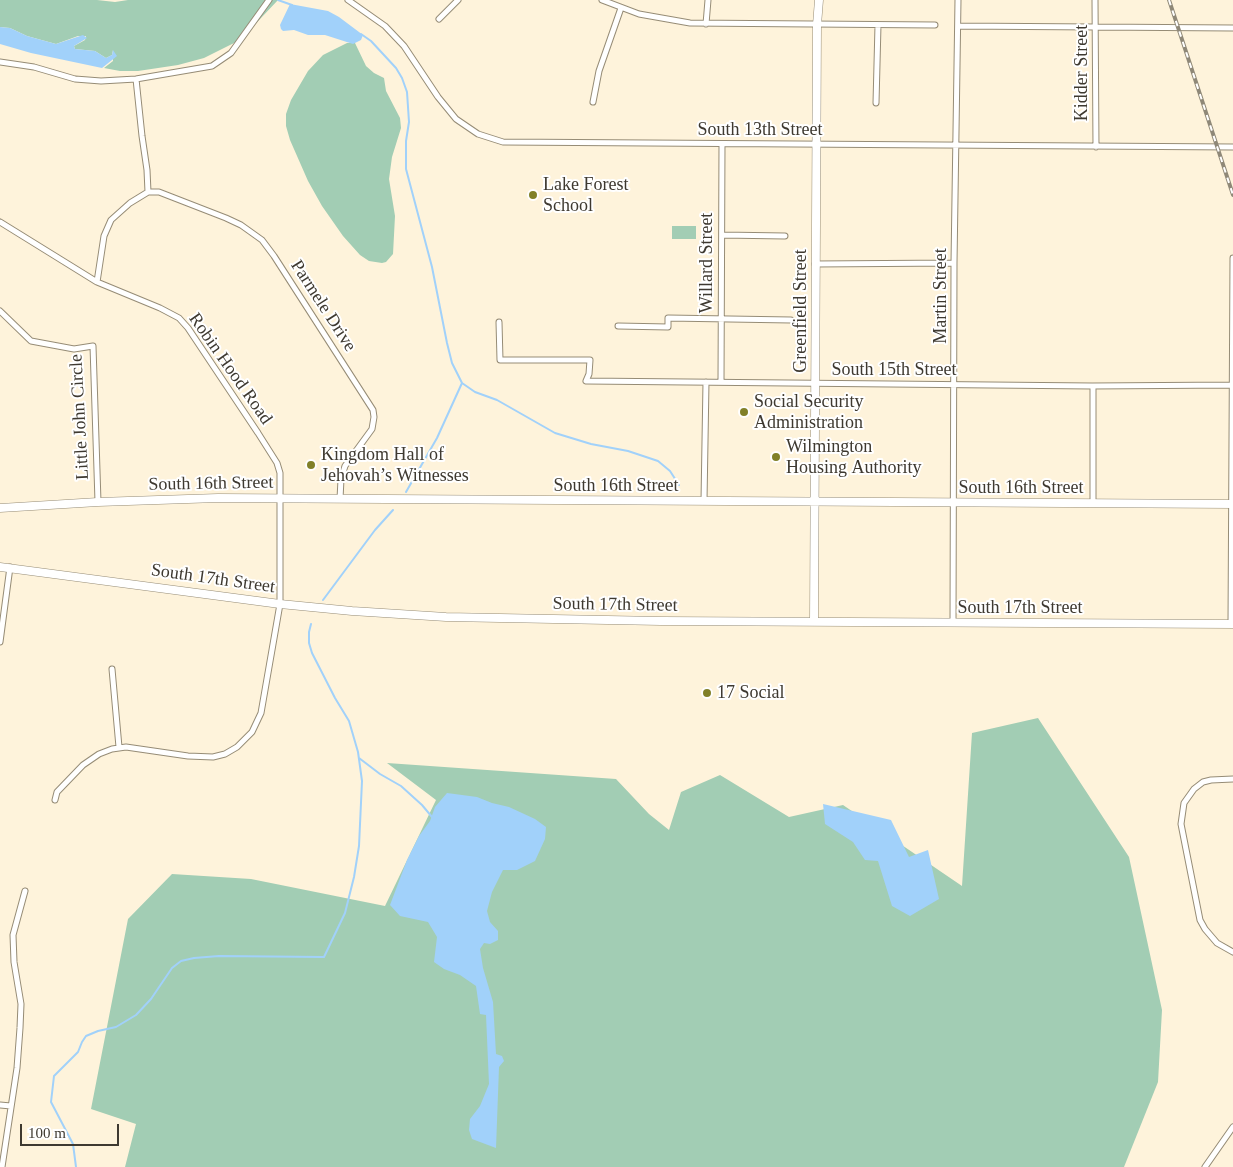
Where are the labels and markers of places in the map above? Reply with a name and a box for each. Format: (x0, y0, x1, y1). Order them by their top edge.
place label: Lake Forest School (543, 174, 628, 216)
marker: Lake Forest School (527, 189, 539, 201)
place label: Social Security Administration (754, 391, 863, 434)
marker: Social Security Administration (738, 406, 750, 418)
place label: Wilmington Housing Authority (786, 436, 922, 478)
place label: Kingdom Hall of Jehovah’s Witnesses (321, 444, 469, 486)
marker: Wilmington Housing Authority (770, 451, 782, 463)
marker: Kingdom Hall of Jehovah’s Witnesses (305, 459, 317, 471)
place label: 17 Social (717, 682, 784, 704)
marker: 17 Social (701, 687, 713, 699)

